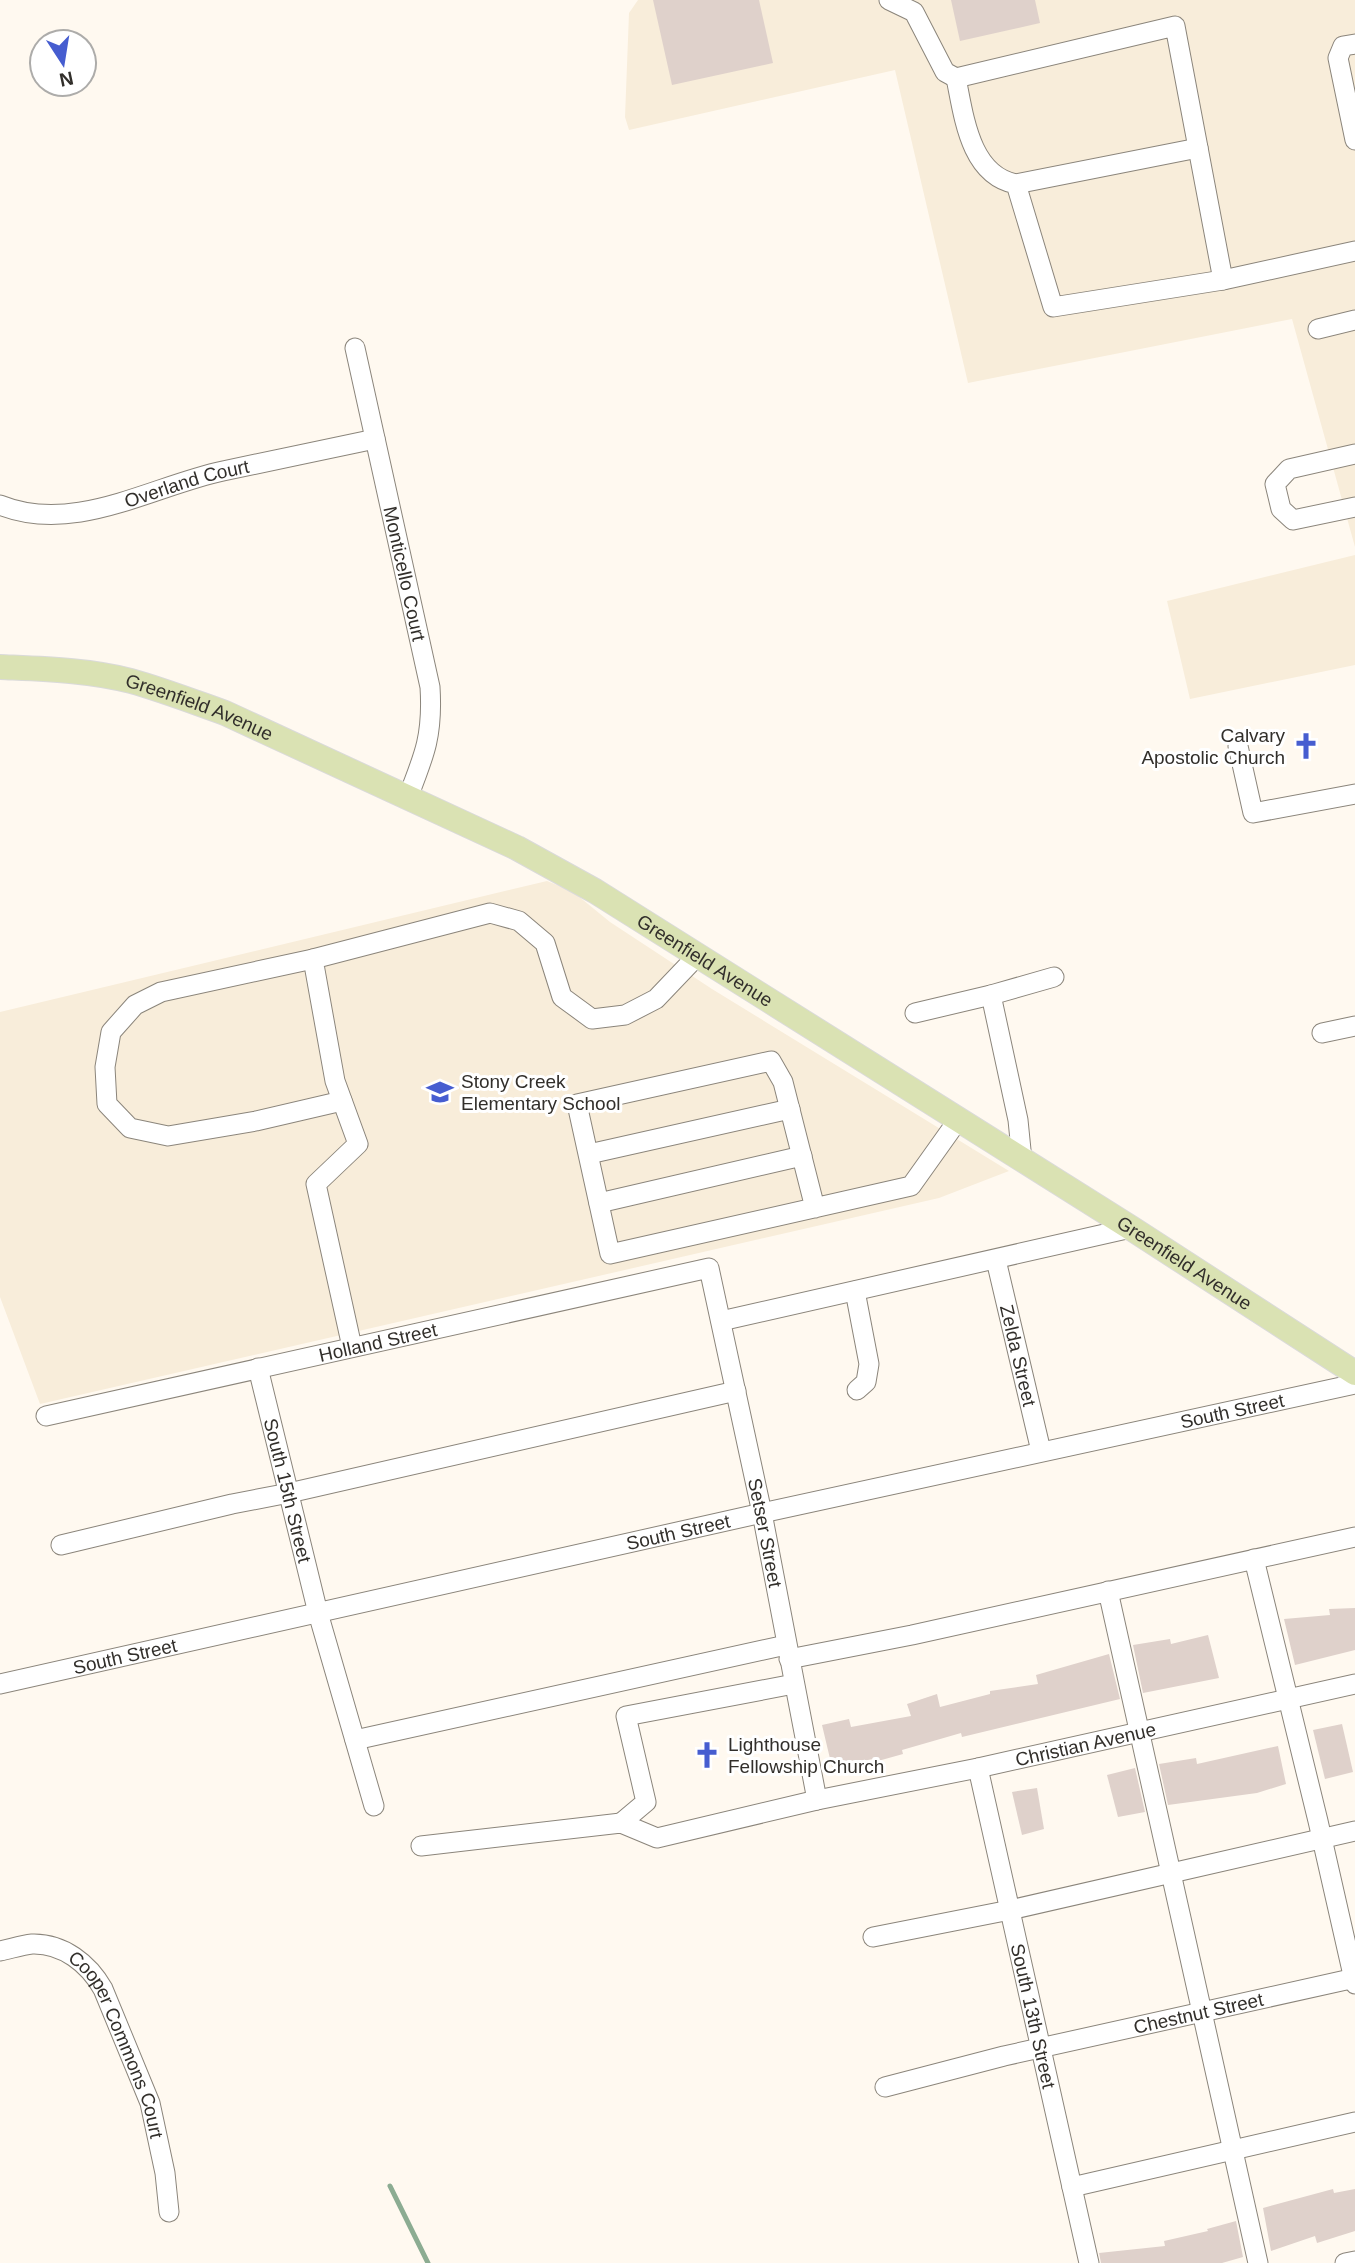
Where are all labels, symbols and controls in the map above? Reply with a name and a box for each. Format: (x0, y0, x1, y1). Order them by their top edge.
north arrow (28, 28, 98, 98)
text: N (58, 67, 75, 91)
street label: Overland Court (122, 455, 252, 511)
street label: Monticello Court (380, 504, 430, 644)
street label: Greenfield Avenue (123, 670, 276, 744)
place label: Calvary Apostolic Church (1141, 725, 1285, 768)
church icon: Calvary Apostolic Church (1291, 731, 1321, 761)
street label: Greenfield Avenue (633, 910, 777, 1011)
place label: Stony Creek Elementary School (461, 1071, 620, 1114)
school or university icon: Stony Creek Elementary School (425, 1077, 455, 1107)
street label: Greenfield Avenue (1113, 1212, 1256, 1314)
street label: Zelda Street (996, 1303, 1041, 1409)
street label: Holland Street (317, 1318, 440, 1365)
street label: South Street (1178, 1389, 1287, 1432)
street label: South 15th Street (260, 1416, 316, 1565)
street label: Setser Street (744, 1476, 787, 1590)
street label: South Street (624, 1510, 733, 1554)
street label: South Street (71, 1634, 179, 1678)
street label: Christian Avenue (1013, 1718, 1158, 1770)
place label: Lighthouse Fellowship Church (728, 1734, 884, 1777)
church icon: Lighthouse Fellowship Church (692, 1740, 722, 1770)
street label: South 13th Street (1007, 1941, 1060, 2091)
street label: Cooper Commons Court (65, 1946, 168, 2141)
street label: Chestnut Street (1132, 1988, 1266, 2037)

